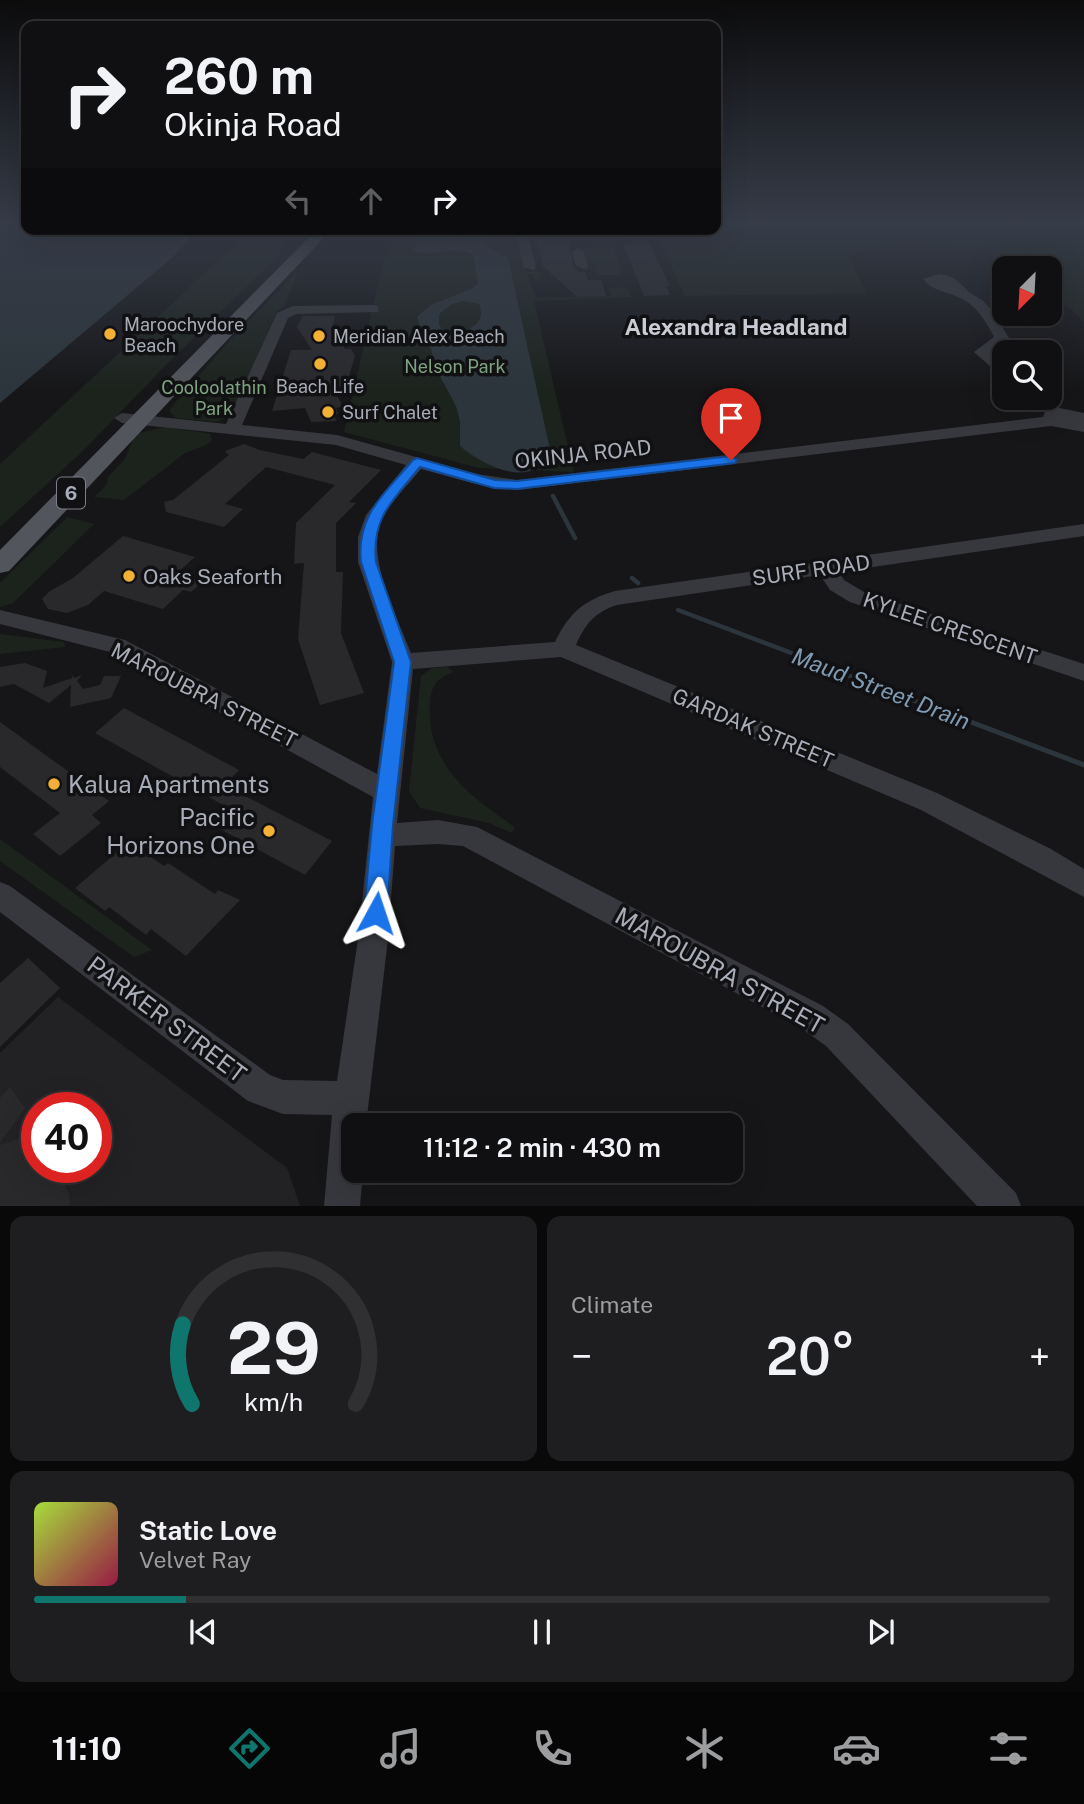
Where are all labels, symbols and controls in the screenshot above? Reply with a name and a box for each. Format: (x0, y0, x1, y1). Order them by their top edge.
text: 260 m (164, 47, 314, 105)
icon: right (49, 49, 140, 140)
text: Okinja Road (164, 106, 342, 143)
icon: left (279, 182, 317, 220)
icon: ahead (352, 182, 390, 220)
icon: right (425, 182, 463, 220)
north arrow (992, 256, 1062, 326)
map controls (992, 256, 1062, 410)
district label: Alexandra Headland (625, 313, 847, 340)
place label: Maroochydore Beach (124, 314, 244, 356)
marker: Maroochydore Beach (102, 326, 118, 342)
place label: Meridian Alex Beach (333, 326, 505, 347)
marker: Meridian Alex Beach (311, 328, 327, 344)
button: search (992, 340, 1062, 410)
marker: Beach Life (312, 356, 328, 372)
park label: Nelson Park (404, 356, 506, 377)
place label: Beach Life (276, 376, 364, 397)
park label: Cooloolathin Park (161, 377, 267, 419)
pin (701, 388, 761, 460)
icon: arrive (712, 399, 750, 437)
place label: Surf Chalet (342, 402, 438, 423)
marker: Surf Chalet (320, 404, 336, 420)
street label: OKINJA ROAD (514, 434, 652, 474)
road number: 6 (57, 478, 85, 508)
street label: SURF ROAD (750, 549, 872, 591)
place label: Oaks Seaforth (143, 564, 282, 589)
marker: Oaks Seaforth (121, 568, 137, 584)
street label: KYLEE CRESCENT (860, 587, 1040, 669)
street label: MAROUBRA STREET (107, 637, 301, 753)
water label: Maud Street Drain (788, 642, 974, 734)
street label: GARDAK STREET (669, 683, 837, 773)
place label: Kalua Apartments (68, 770, 269, 798)
marker: Kalua Apartments (46, 776, 62, 792)
place label: Pacific Horizons One (106, 803, 255, 859)
marker: Pacific Horizons One (261, 823, 277, 839)
position arrow (339, 876, 413, 950)
street label: MAROUBRA STREET (611, 901, 829, 1039)
street label: PARKER STREET (82, 950, 252, 1088)
speed limit sign: 40 (21, 1092, 112, 1183)
text: 11:12 · 2 min · 430 m (423, 1132, 661, 1163)
text: Climate (571, 1291, 653, 1318)
text: 29 (226, 1306, 321, 1391)
text: 20° (766, 1326, 855, 1387)
text: − (571, 1334, 592, 1379)
text: + (1029, 1334, 1050, 1379)
text: km/h (244, 1387, 303, 1417)
text: Static Love (139, 1515, 277, 1546)
text: Velvet Ray (139, 1546, 251, 1573)
icon: previous (184, 1613, 222, 1651)
icon: pause (523, 1613, 561, 1651)
icon: next (862, 1613, 900, 1651)
icon: directions (225, 1724, 274, 1773)
icon: music (376, 1724, 425, 1773)
icon: phone (528, 1724, 577, 1773)
icon: climate (680, 1724, 729, 1773)
icon: car (832, 1724, 881, 1773)
icon: filters (984, 1724, 1033, 1773)
text: 11:10 (51, 1730, 122, 1767)

